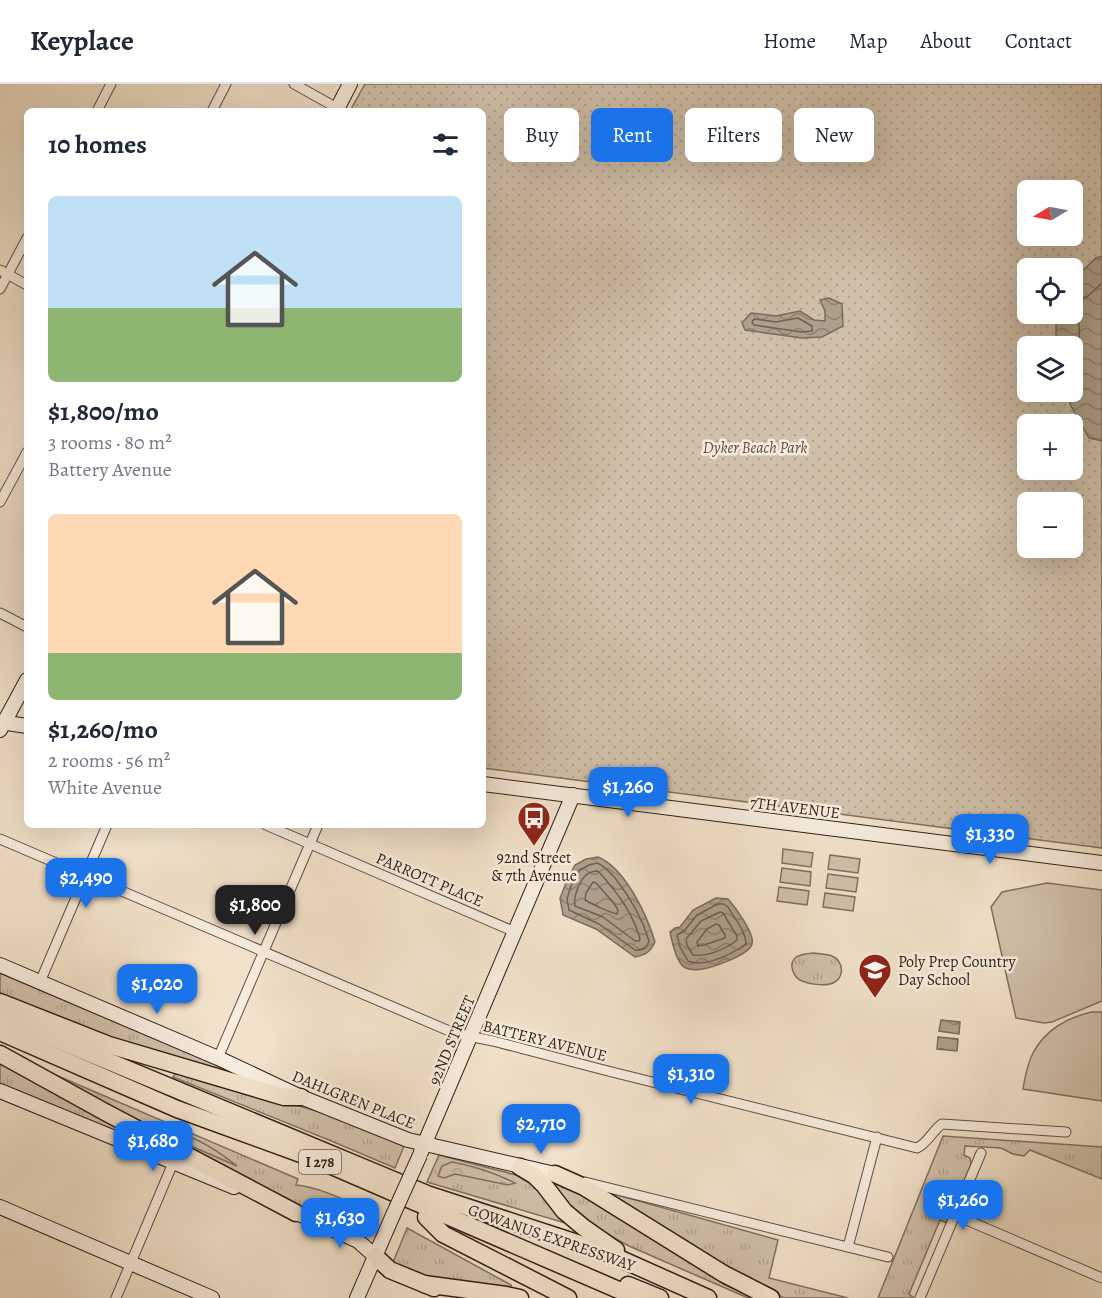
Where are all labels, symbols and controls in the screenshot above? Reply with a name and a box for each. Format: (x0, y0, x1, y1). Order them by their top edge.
text: Keyplace (30, 22, 134, 60)
text: Home (763, 27, 816, 55)
text: Map (849, 27, 887, 55)
text: About (920, 27, 972, 55)
text: Contact (1005, 27, 1072, 55)
chip: Buy (504, 108, 579, 162)
chip: Rent (591, 108, 673, 162)
chip: Filters (685, 108, 782, 162)
chip: New (794, 108, 874, 162)
text: 10 homes (48, 127, 147, 162)
icon: filters (429, 128, 462, 161)
north arrow (1017, 180, 1083, 246)
map controls (1017, 180, 1083, 558)
icon: home (201, 235, 309, 343)
button: locate (1017, 258, 1083, 324)
button: layers (1017, 336, 1083, 402)
text: $1,800/mo (48, 394, 159, 429)
button: + (1017, 414, 1083, 480)
text: 3 rooms · 80 m² (48, 429, 172, 456)
park label: Dyker Beach Park (703, 437, 807, 459)
text: Battery Avenue (48, 456, 172, 483)
button: − (1017, 492, 1083, 558)
icon: home (201, 553, 309, 661)
text: $1,260/mo (48, 712, 158, 747)
text: 2 rooms · 56 m² (48, 747, 170, 774)
pin: $1,260 (579, 767, 677, 818)
text: $1,260 (603, 773, 653, 800)
text: White Avenue (48, 774, 162, 801)
street label: 7TH AVENUE (749, 792, 841, 824)
bus stop icon: 92nd Street & 7th Avenue (516, 800, 552, 847)
pin: $1,330 (941, 814, 1039, 865)
text: $1,330 (965, 820, 1015, 847)
street label: PARROTT PLACE (372, 847, 487, 912)
place label: 92nd Street & 7th Avenue (491, 847, 577, 887)
pin: $2,490 (37, 858, 135, 909)
text: $2,490 (59, 864, 113, 891)
pin: $1,800 (206, 885, 304, 936)
text: $1,800 (229, 891, 281, 918)
place label: Poly Prep Country Day School (898, 951, 1016, 991)
school or university icon: Poly Prep Country Day School (857, 952, 893, 999)
pin: $1,020 (108, 964, 206, 1015)
text: $1,020 (131, 970, 183, 997)
street label: 92ND STREET (423, 992, 481, 1089)
street label: BATTERY AVENUE (481, 1015, 609, 1067)
pin: $1,310 (642, 1054, 740, 1105)
text: $1,310 (667, 1060, 715, 1087)
street label: DAHLGREN PLACE (289, 1065, 419, 1135)
pin: $2,710 (492, 1104, 590, 1155)
text: $2,710 (516, 1110, 566, 1137)
pin: $1,680 (104, 1121, 202, 1172)
text: $1,680 (128, 1127, 178, 1154)
road number: I 278 (299, 1150, 341, 1174)
pin: $1,260 (914, 1180, 1012, 1231)
text: $1,260 (938, 1186, 988, 1213)
pin: $1,630 (291, 1198, 389, 1249)
street label: GOWANUS EXPRESSWAY (465, 1199, 639, 1277)
text: $1,630 (315, 1204, 365, 1231)

